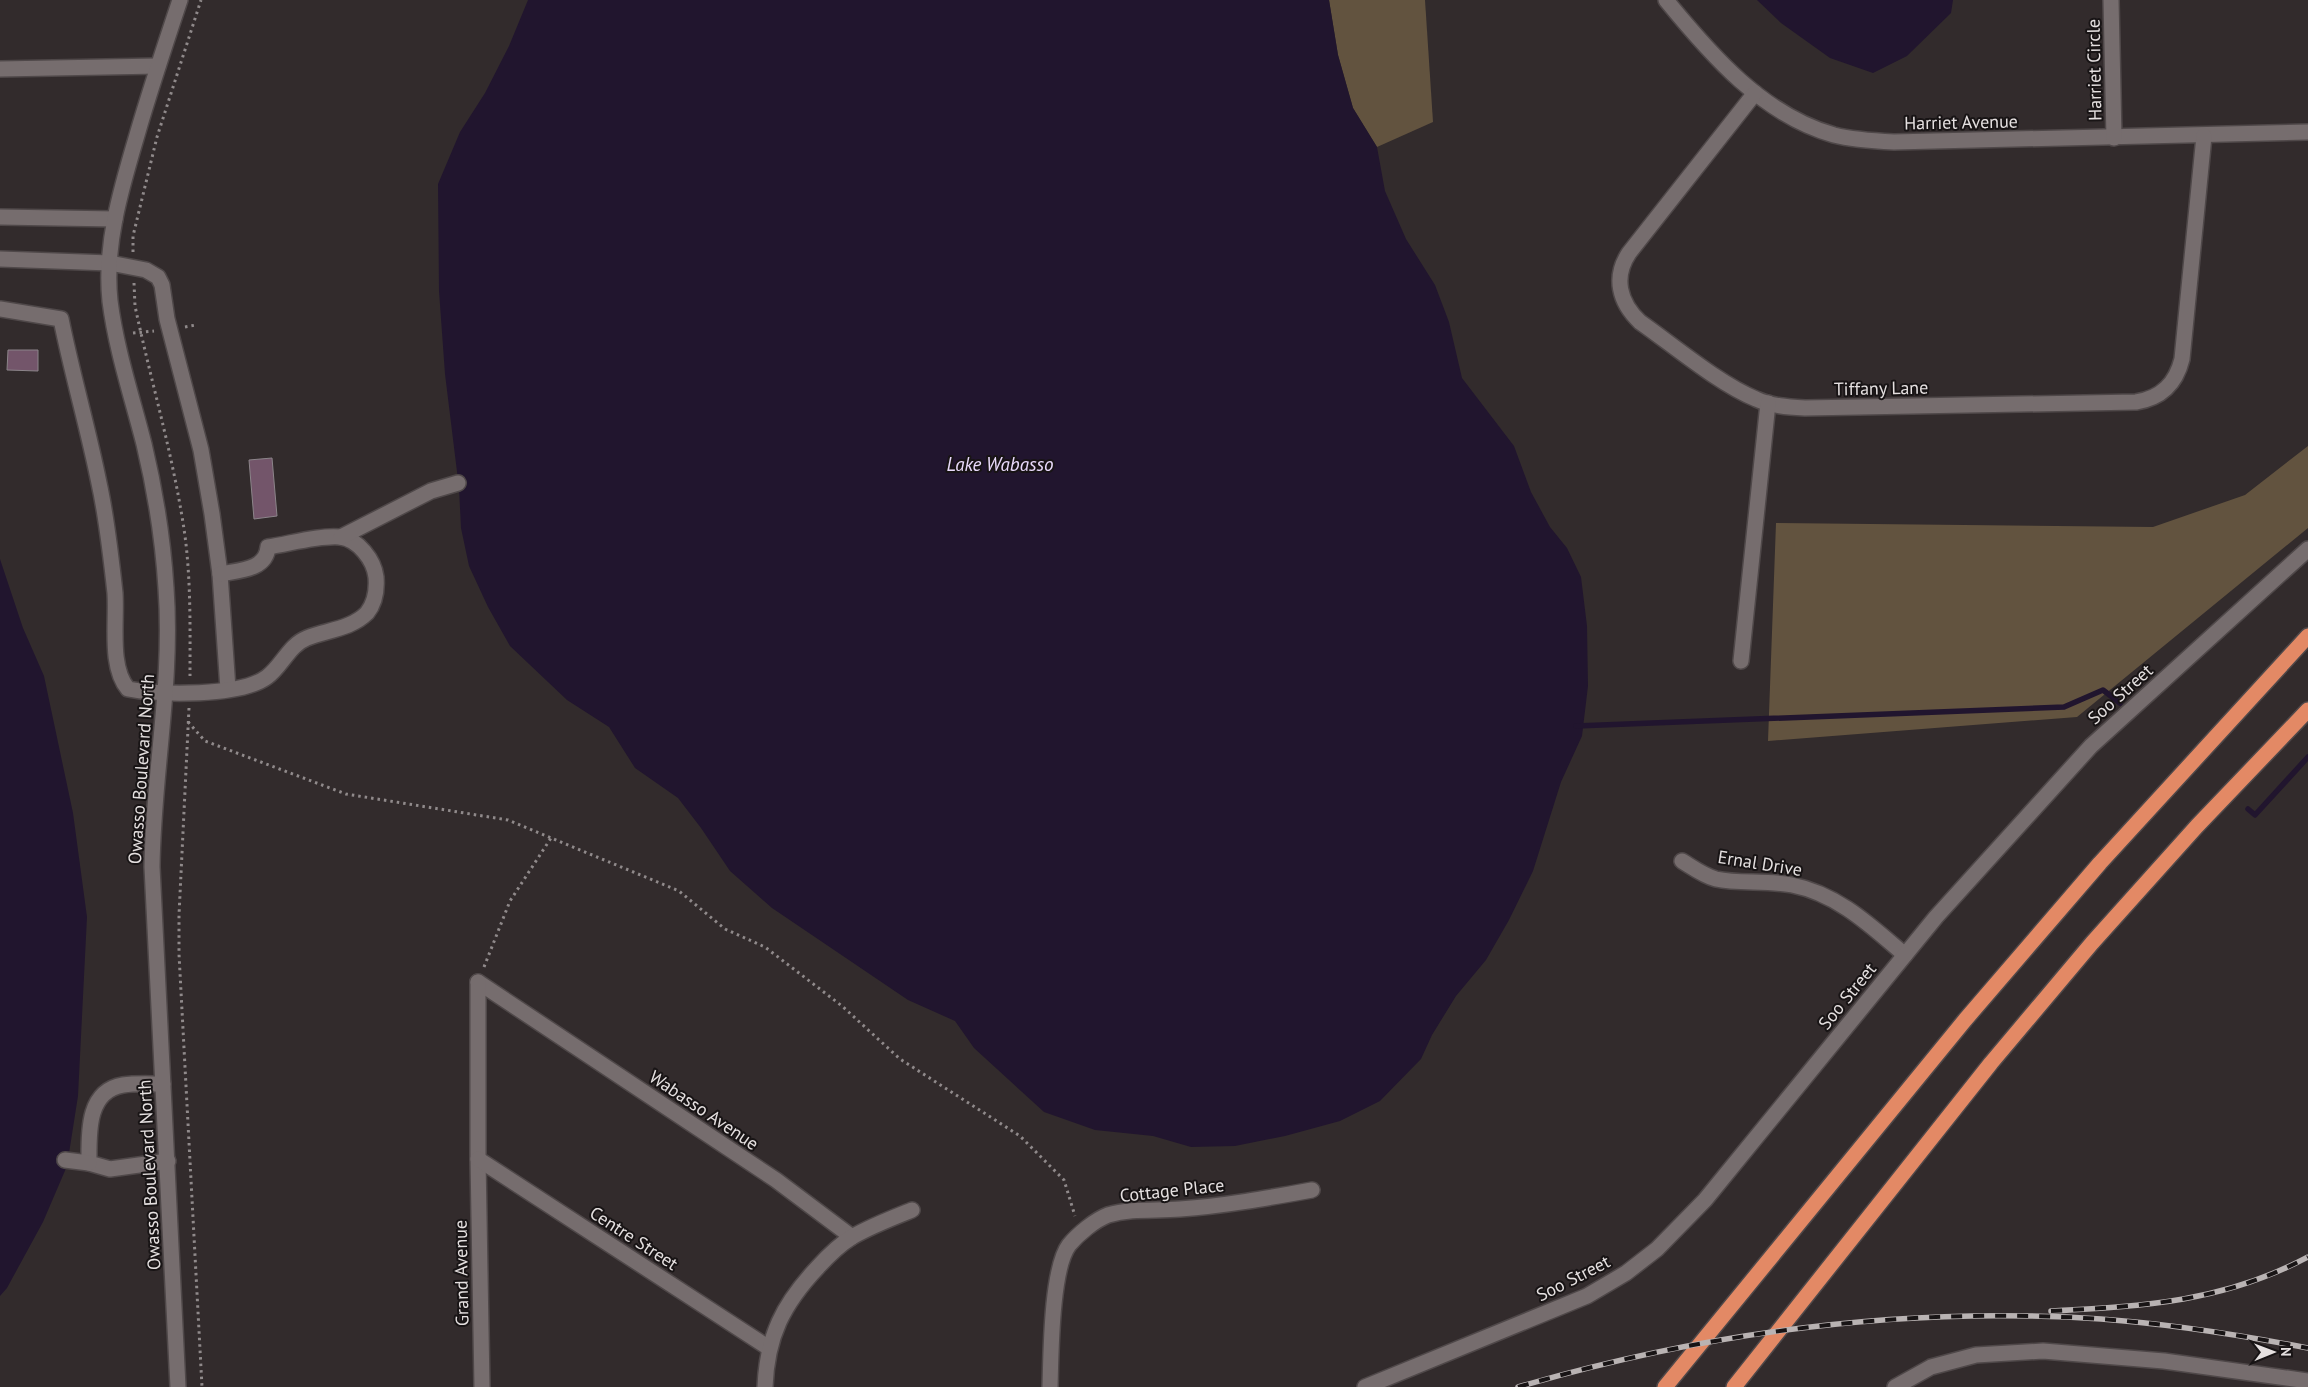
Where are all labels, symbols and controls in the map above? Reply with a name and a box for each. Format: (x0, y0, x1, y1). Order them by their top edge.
street label: Harriet Circle (2082, 19, 2106, 121)
street label: Harriet Avenue (1904, 110, 2018, 134)
street label: Tiffany Lane (1834, 376, 1928, 400)
water label: Lake Wabasso (947, 452, 1053, 476)
street label: Soo Street (2083, 659, 2157, 729)
street label: Owasso Boulevard North (123, 673, 159, 865)
street label: Ernal Drive (1716, 845, 1804, 881)
street label: Soo Street (1813, 958, 1881, 1034)
street label: Wabasso Avenue (645, 1065, 763, 1155)
street label: Owasso Boulevard North (133, 1079, 165, 1271)
street label: Cottage Place (1119, 1173, 1225, 1207)
street label: Centre Street (585, 1201, 683, 1275)
street label: Grand Avenue (449, 1220, 473, 1326)
street label: Soo Street (1532, 1250, 1614, 1306)
north arrow (2248, 1327, 2298, 1377)
text: N (2277, 1347, 2295, 1357)

